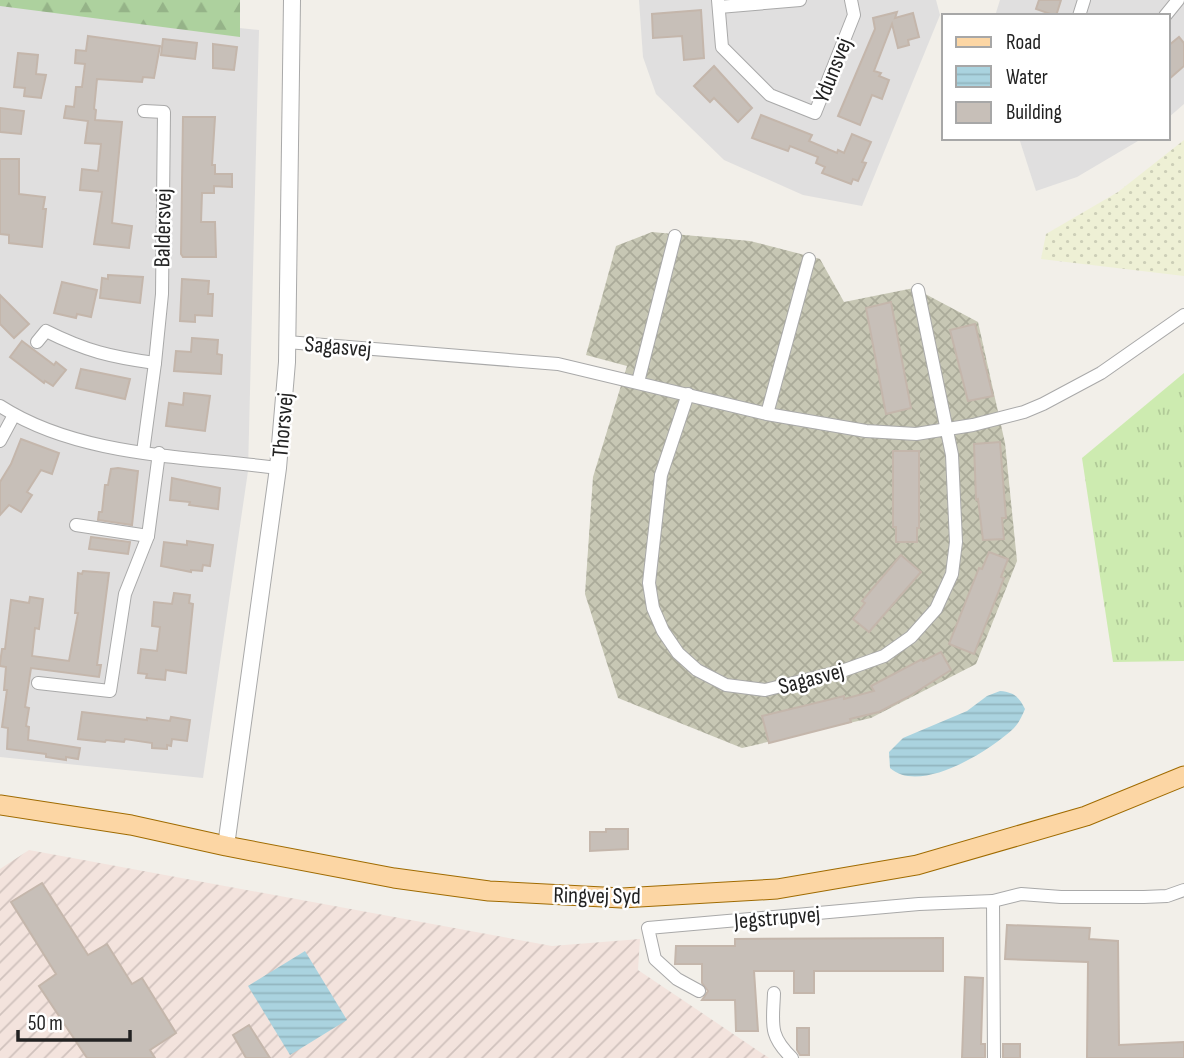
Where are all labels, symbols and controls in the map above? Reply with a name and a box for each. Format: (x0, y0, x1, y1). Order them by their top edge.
legend (942, 14, 1170, 140)
text: Road (1006, 30, 1041, 55)
street label: Ydunsvej (807, 34, 859, 107)
text: Water (1006, 65, 1048, 90)
text: Building (1006, 100, 1062, 125)
street label: Baldersvej (148, 188, 178, 268)
street label: Sagasvej (303, 330, 372, 364)
street label: Thorsvej (266, 391, 300, 459)
street label: Sagasvej (775, 657, 847, 701)
street label: Ringvej Syd (553, 881, 641, 911)
street label: Jegstrupvej (732, 900, 821, 936)
scale bar (18, 998, 130, 1042)
text: 50 m (28, 1011, 63, 1036)

